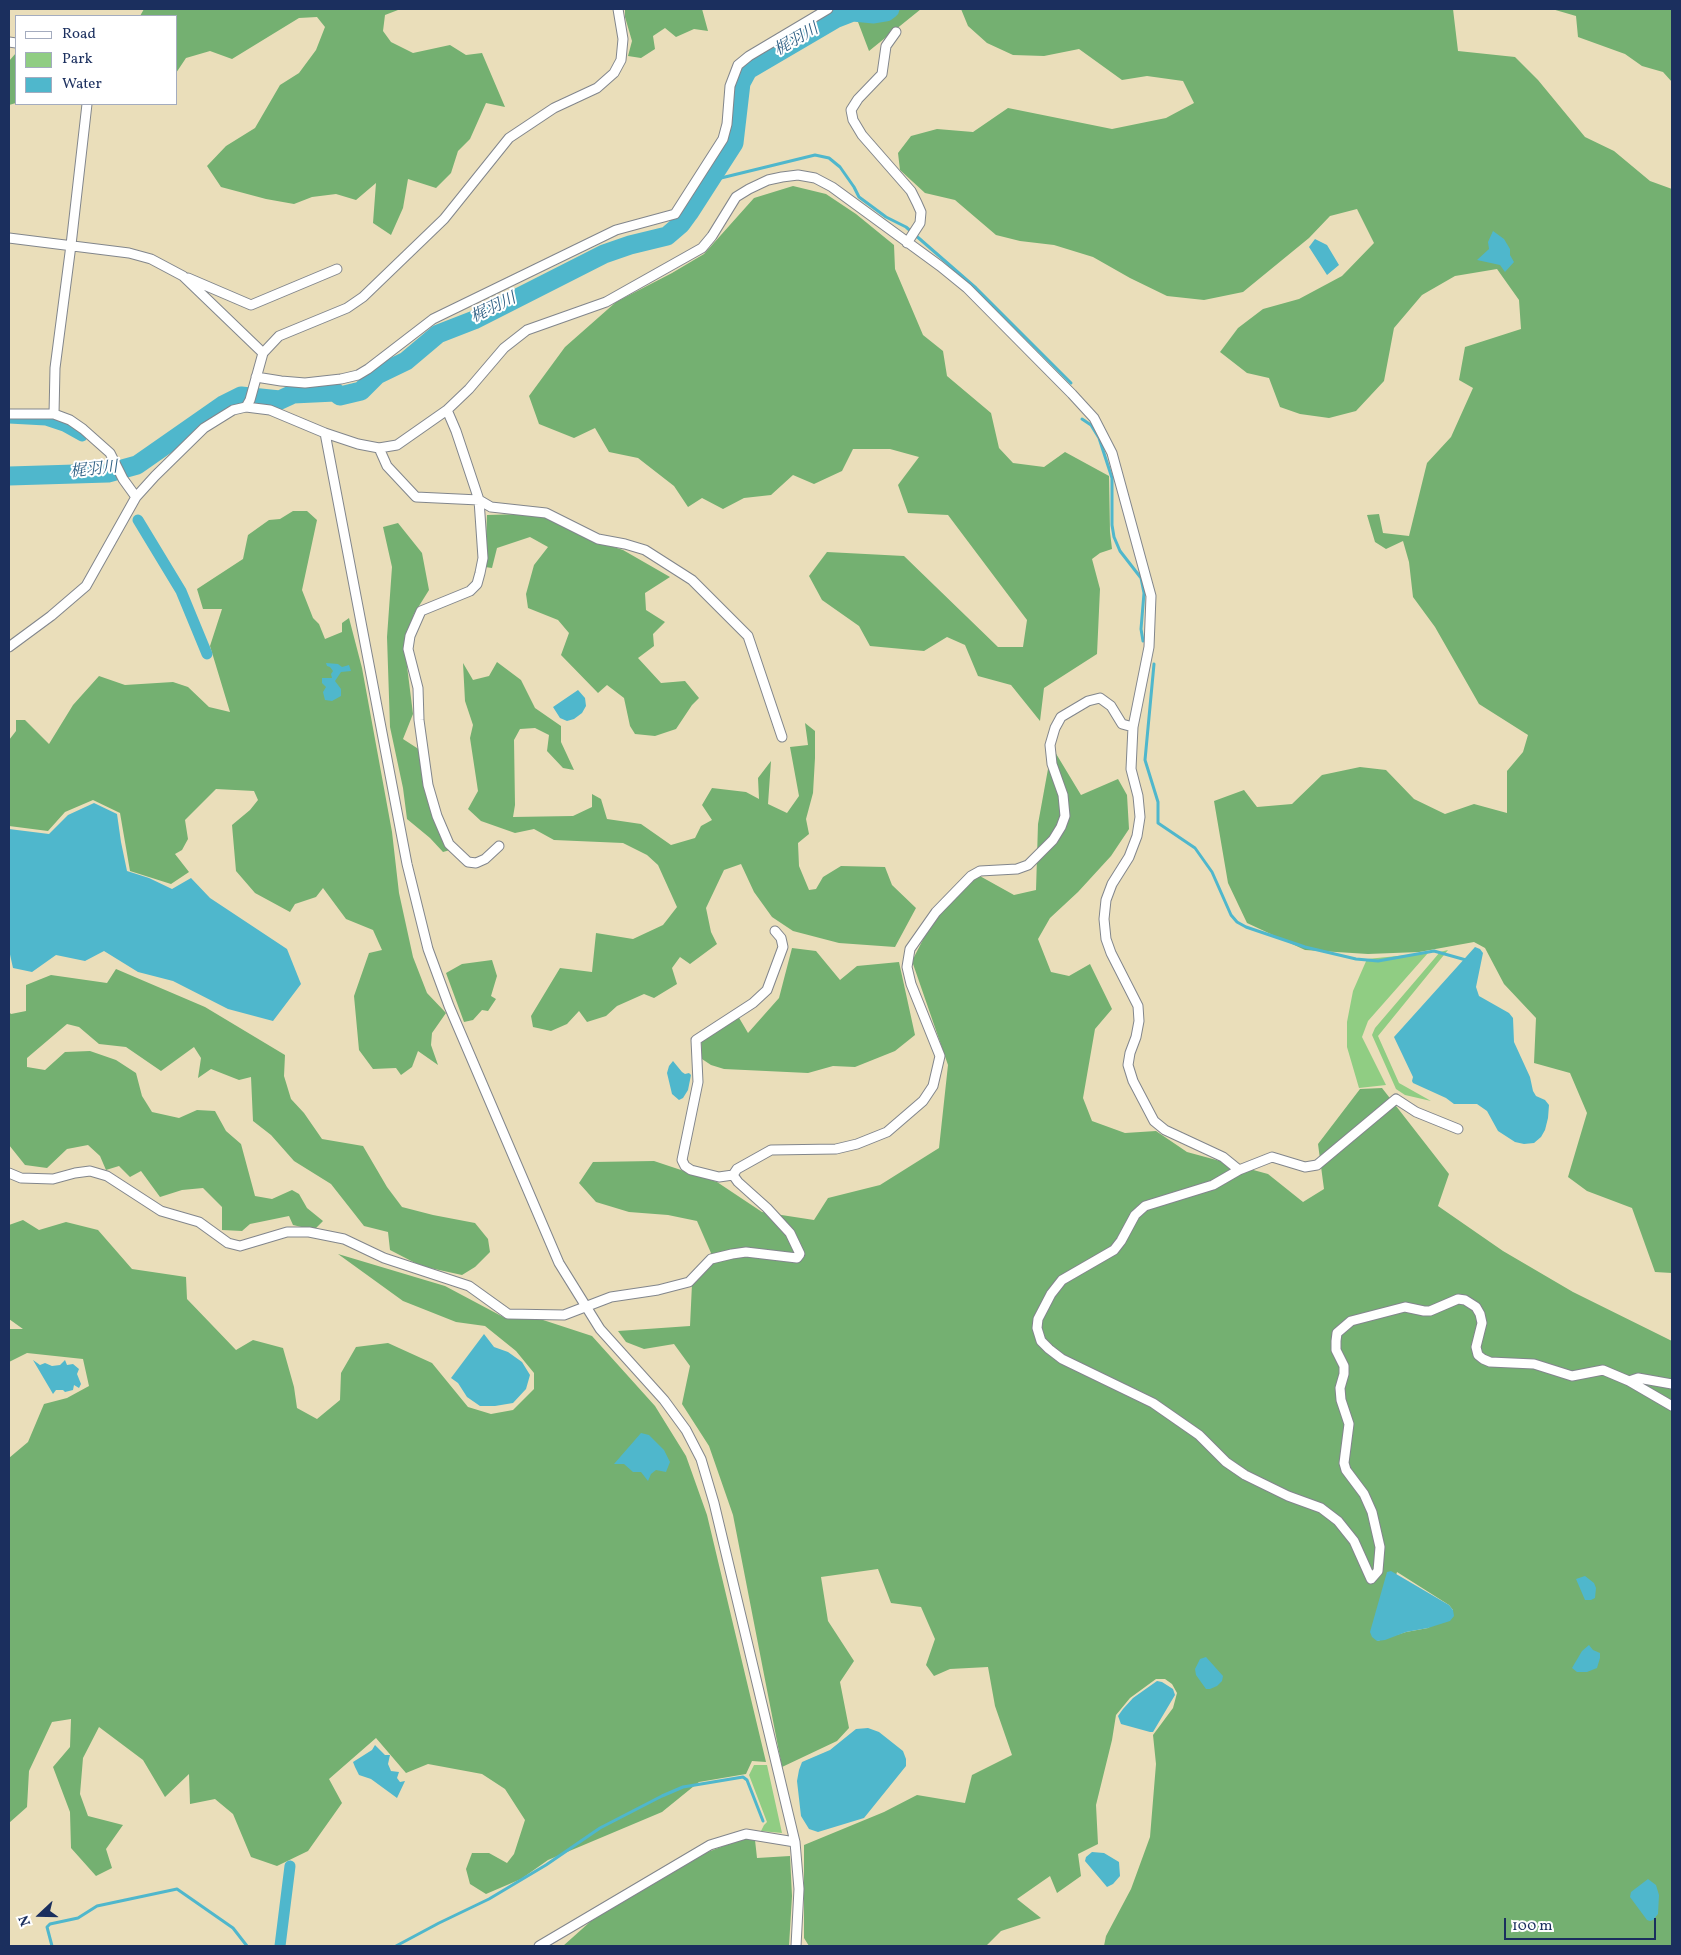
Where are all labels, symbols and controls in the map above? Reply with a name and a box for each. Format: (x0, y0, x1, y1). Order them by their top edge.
legend (15, 15, 178, 105)
water label: 梶羽川 (771, 21, 823, 61)
text: Road (62, 24, 96, 45)
text: Park (62, 49, 93, 70)
text: Water (62, 74, 102, 95)
water label: 梶羽川 (468, 290, 520, 328)
water label: 梶羽川 (69, 459, 119, 483)
north arrow (15, 1890, 65, 1940)
scale bar (1506, 1908, 1658, 1940)
text: N (15, 1912, 36, 1929)
text: 100 m (1512, 1916, 1552, 1937)

